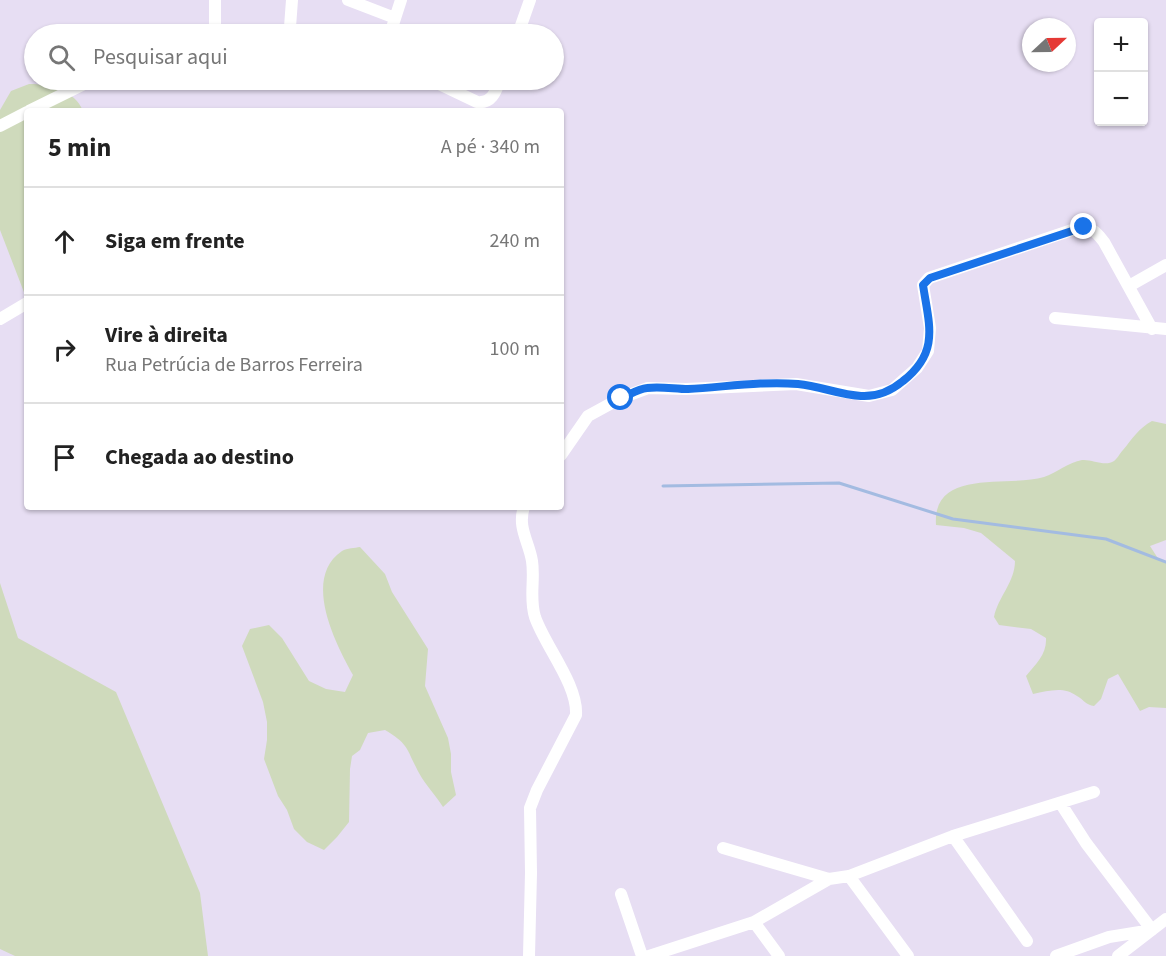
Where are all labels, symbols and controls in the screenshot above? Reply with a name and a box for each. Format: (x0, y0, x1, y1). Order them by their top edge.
north arrow (1022, 18, 1076, 72)
map controls (1094, 18, 1148, 126)
button: + (1094, 18, 1148, 72)
search box (24, 24, 564, 90)
icon: search (45, 41, 78, 74)
text: Pesquisar aqui (93, 41, 228, 73)
button: − (1094, 72, 1148, 126)
text: 5 min (48, 129, 111, 166)
text: A pé · 340 m (441, 133, 540, 161)
route end (1070, 213, 1096, 239)
icon: ahead (48, 225, 81, 258)
text: Siga em frente (105, 225, 245, 257)
text: 240 m (490, 227, 540, 255)
text: Vire à direita (105, 319, 228, 351)
icon: right (48, 333, 81, 366)
text: 100 m (490, 335, 540, 363)
text: Rua Petrúcia de Barros Ferreira (105, 351, 363, 379)
route start (607, 384, 633, 410)
icon: arrive (48, 441, 81, 474)
text: Chegada ao destino (105, 441, 294, 473)

